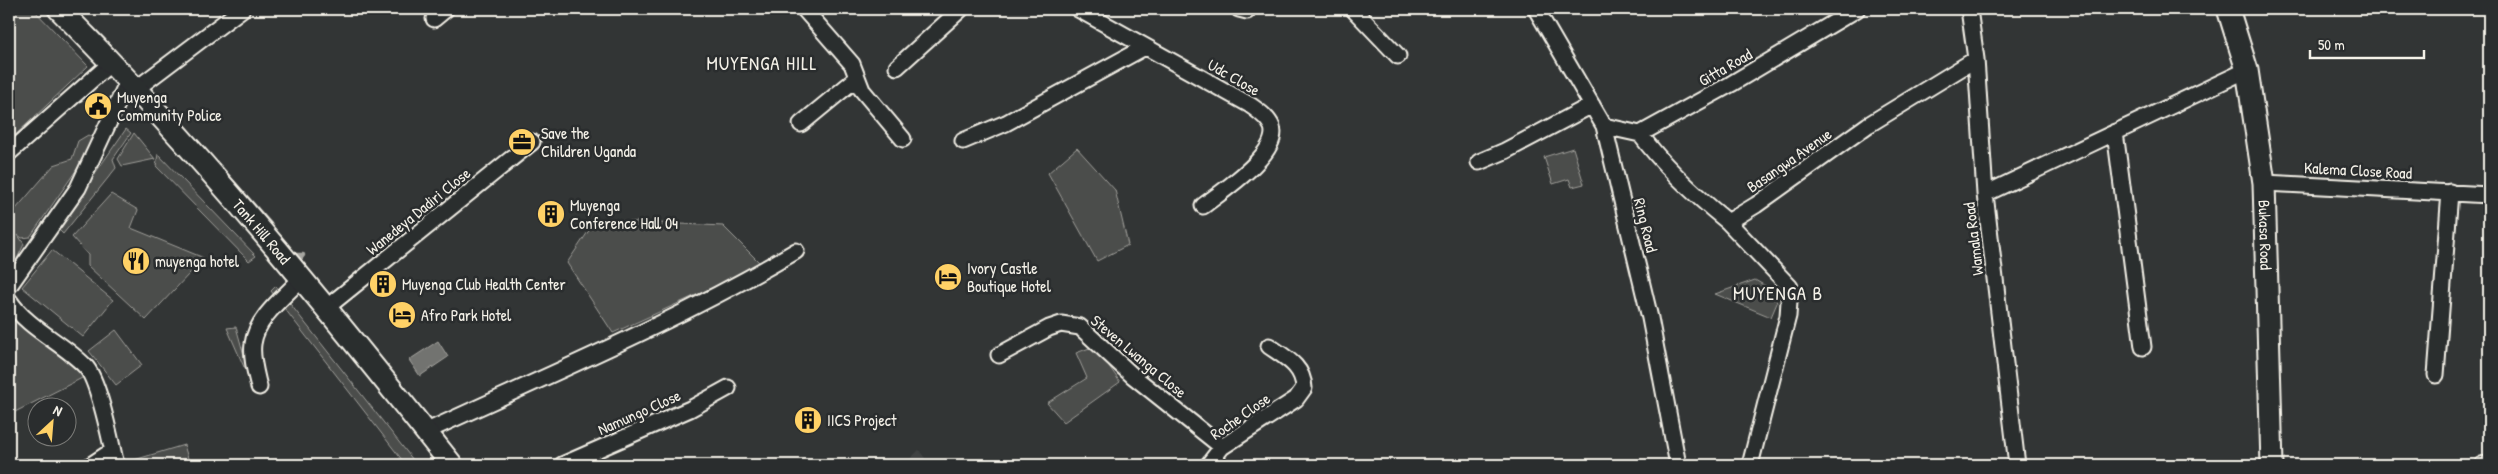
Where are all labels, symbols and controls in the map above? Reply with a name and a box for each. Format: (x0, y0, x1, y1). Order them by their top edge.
scale bar (2310, 28, 2424, 60)
text: 50 m (2318, 34, 2345, 55)
street label: Gitta Road (1694, 43, 1756, 91)
district label: MUYENGA HILL (707, 50, 817, 76)
street label: Udc Close (1204, 53, 1265, 101)
place label: Muyenga Community Police (117, 86, 222, 126)
public building icon: Muyenga Community Police (83, 91, 113, 121)
place label: Save the Children Uganda (541, 122, 636, 162)
street label: Basangwa Avenue (1742, 122, 1836, 197)
office icon: Save the Children Uganda (507, 127, 537, 157)
street label: Kalema Close Road (2303, 156, 2413, 184)
street label: Wanedeya Dadiri Close (361, 162, 475, 260)
street label: Tank Hill Road (228, 194, 296, 269)
place label: Muyenga Conference Hall 04 (570, 194, 678, 234)
street label: Ring Road (1629, 196, 1663, 254)
building icon: Muyenga Conference Hall 04 (536, 199, 566, 229)
street label: Bukasa Road (2253, 200, 2277, 270)
street label: Wamala Road (1958, 201, 1988, 277)
restaurant icon: muyenga hotel (121, 246, 151, 276)
place label: muyenga hotel (155, 250, 240, 272)
place label: Ivory Castle Boutique Hotel (967, 257, 1052, 297)
hotel icon: Ivory Castle Boutique Hotel (933, 262, 963, 292)
building icon: Muyenga Club Health Center (368, 269, 398, 299)
place label: Muyenga Club Health Center (402, 273, 566, 295)
district label: MUYENGA B (1733, 280, 1823, 306)
hotel icon: Afro Park Hotel (387, 300, 417, 330)
place label: Afro Park Hotel (421, 304, 512, 326)
street label: Steven Lwanga Close (1086, 309, 1192, 403)
street label: Namungo Close (594, 384, 684, 440)
street label: Roche Close (1206, 387, 1275, 445)
north arrow (28, 396, 78, 446)
text: N (50, 400, 66, 420)
building icon: IICS Project (793, 405, 823, 435)
place label: IICS Project (827, 409, 897, 431)

